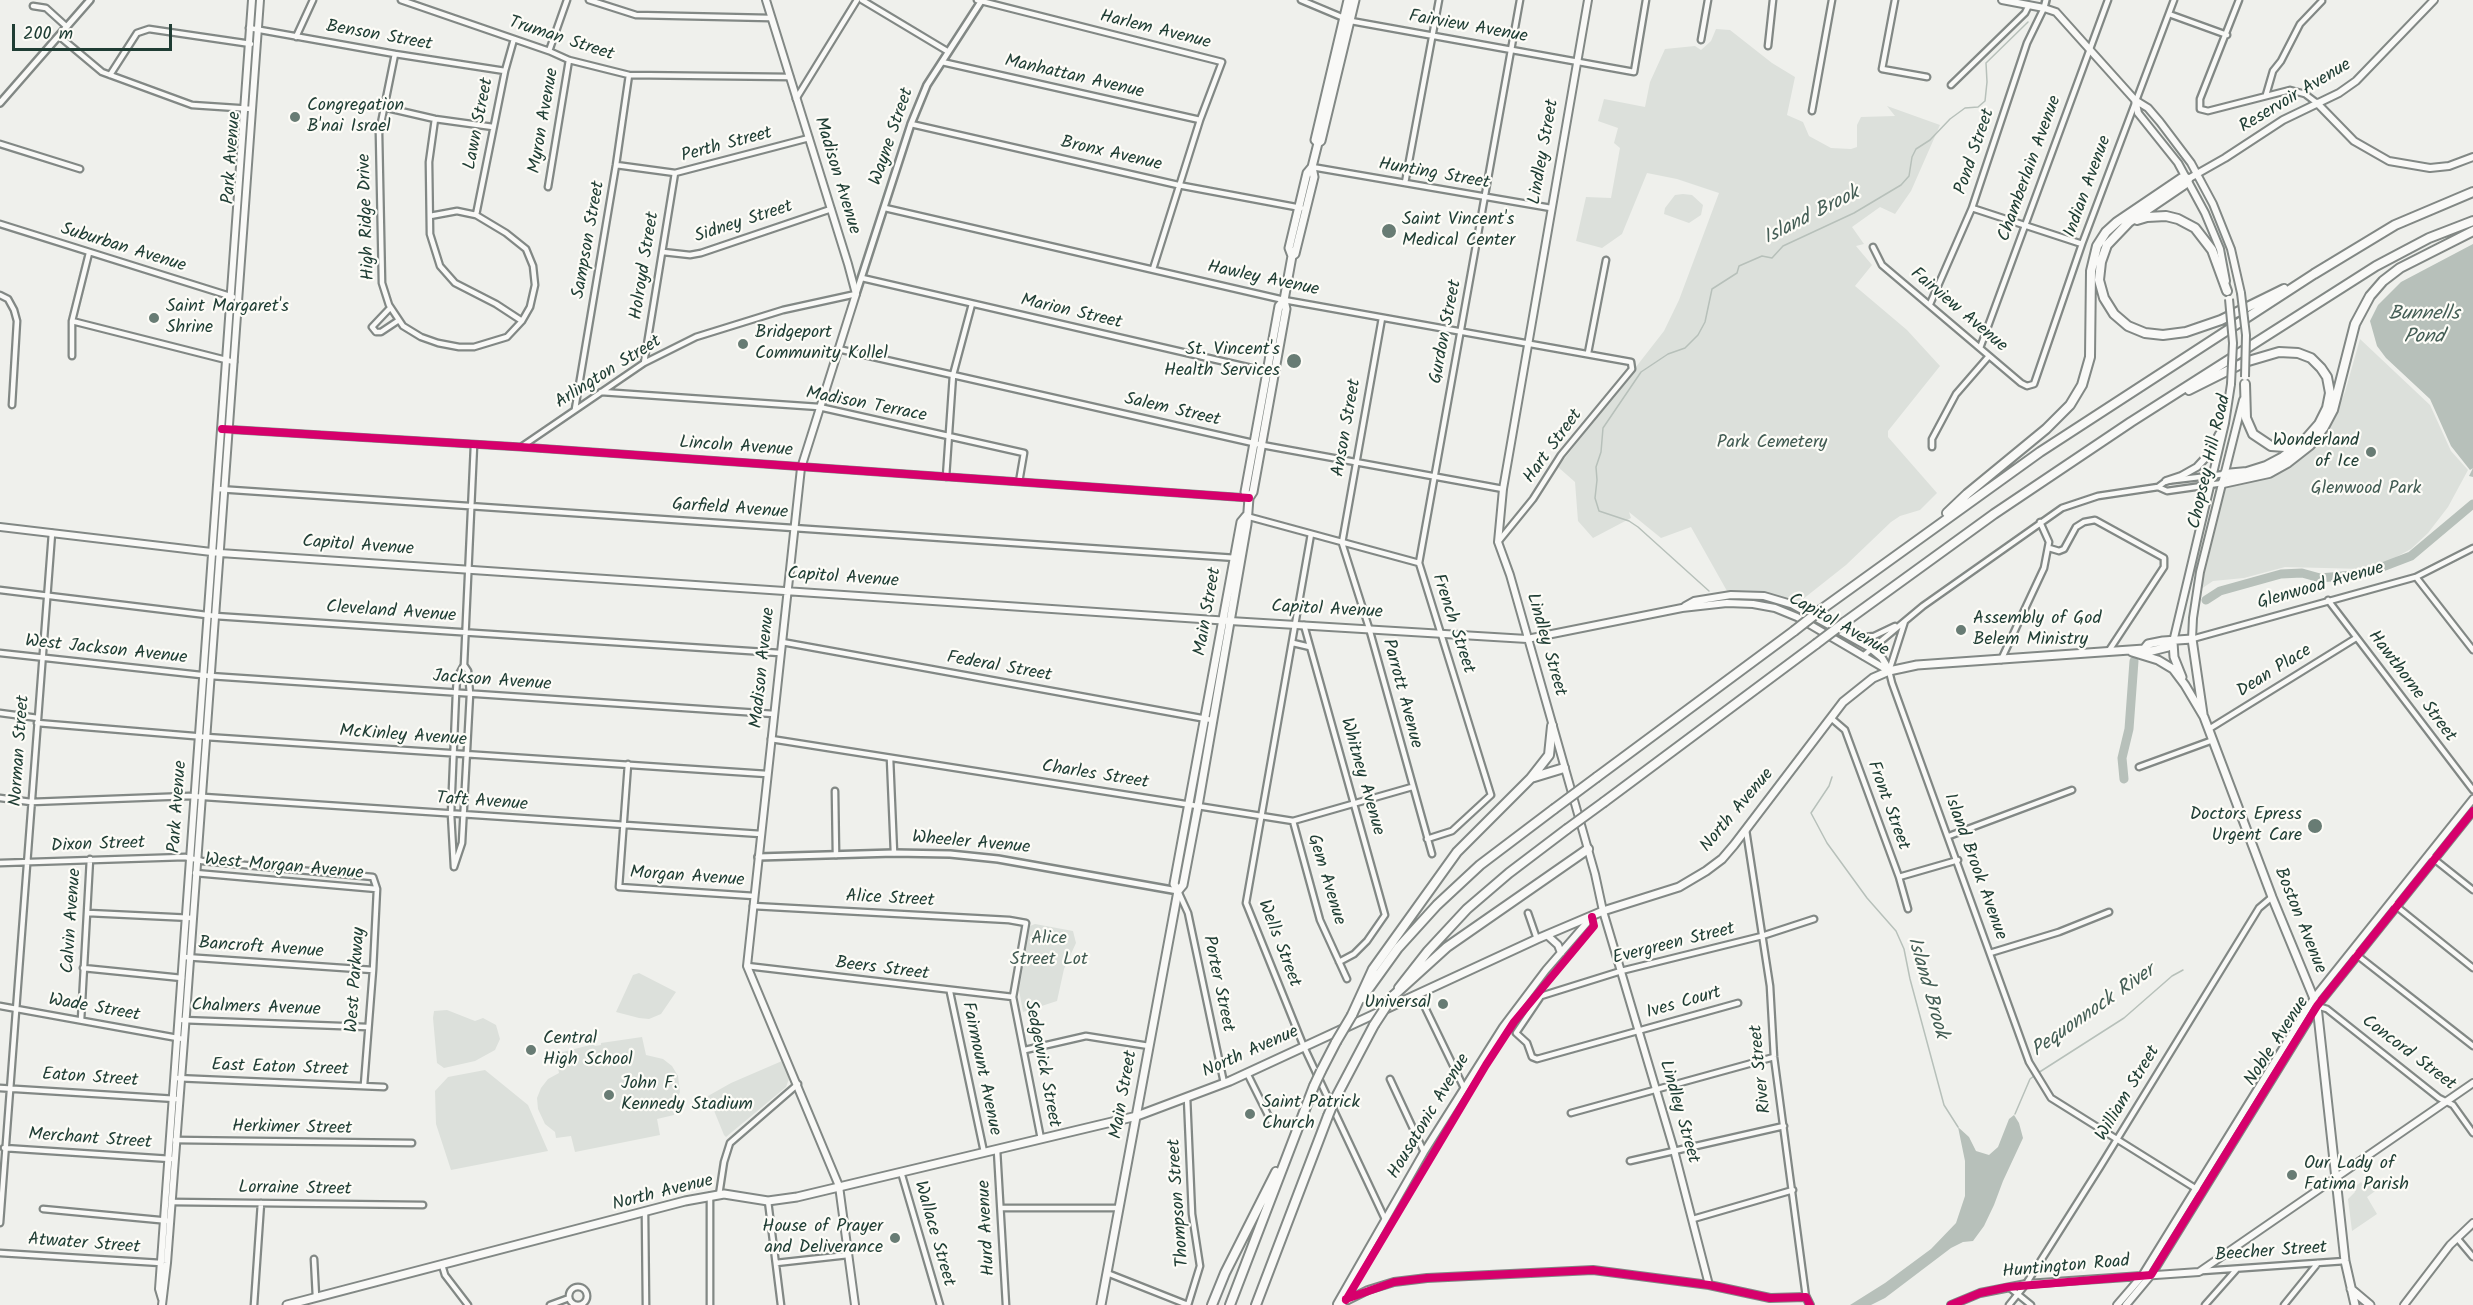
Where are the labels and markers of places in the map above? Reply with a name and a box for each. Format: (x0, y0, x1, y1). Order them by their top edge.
place label: Congregation B'nai Israel (307, 96, 404, 138)
marker: Congregation B'nai Israel (288, 110, 302, 124)
place label: Saint Vincent's Medical Center (1402, 210, 1515, 252)
marker: Saint Vincent's Medical Center (1380, 222, 1398, 240)
place label: Saint Margaret's Shrine (166, 297, 289, 340)
marker: Saint Margaret's Shrine (147, 311, 161, 325)
place label: Bridgeport Community Kollel (755, 323, 888, 366)
marker: Bridgeport Community Kollel (736, 337, 750, 351)
place label: St. Vincent's Health Services (1164, 340, 1280, 382)
marker: St. Vincent's Health Services (1285, 352, 1303, 370)
place label: Wonderland of Ice (2273, 431, 2359, 474)
marker: Wonderland of Ice (2364, 445, 2378, 459)
place label: Assembly of God Belem Ministry (1973, 609, 2102, 652)
marker: Assembly of God Belem Ministry (1954, 623, 1968, 637)
place label: Doctors Epress Urgent Care (2190, 805, 2302, 848)
marker: Doctors Epress Urgent Care (2306, 817, 2324, 835)
place label: Universal (1364, 993, 1431, 1015)
marker: Universal (1436, 997, 1450, 1011)
place label: Central High School (543, 1029, 633, 1072)
marker: Central High School (524, 1043, 538, 1057)
place label: John F. Kennedy Stadium (621, 1074, 753, 1116)
marker: John F. Kennedy Stadium (602, 1088, 616, 1102)
place label: Saint Patrick Church (1262, 1093, 1360, 1136)
marker: Saint Patrick Church (1243, 1107, 1257, 1121)
place label: Our Lady of Fatima Parish (2304, 1154, 2409, 1196)
marker: Our Lady of Fatima Parish (2285, 1168, 2299, 1182)
place label: House of Prayer and Deliverance (762, 1217, 883, 1260)
marker: House of Prayer and Deliverance (888, 1231, 902, 1245)

